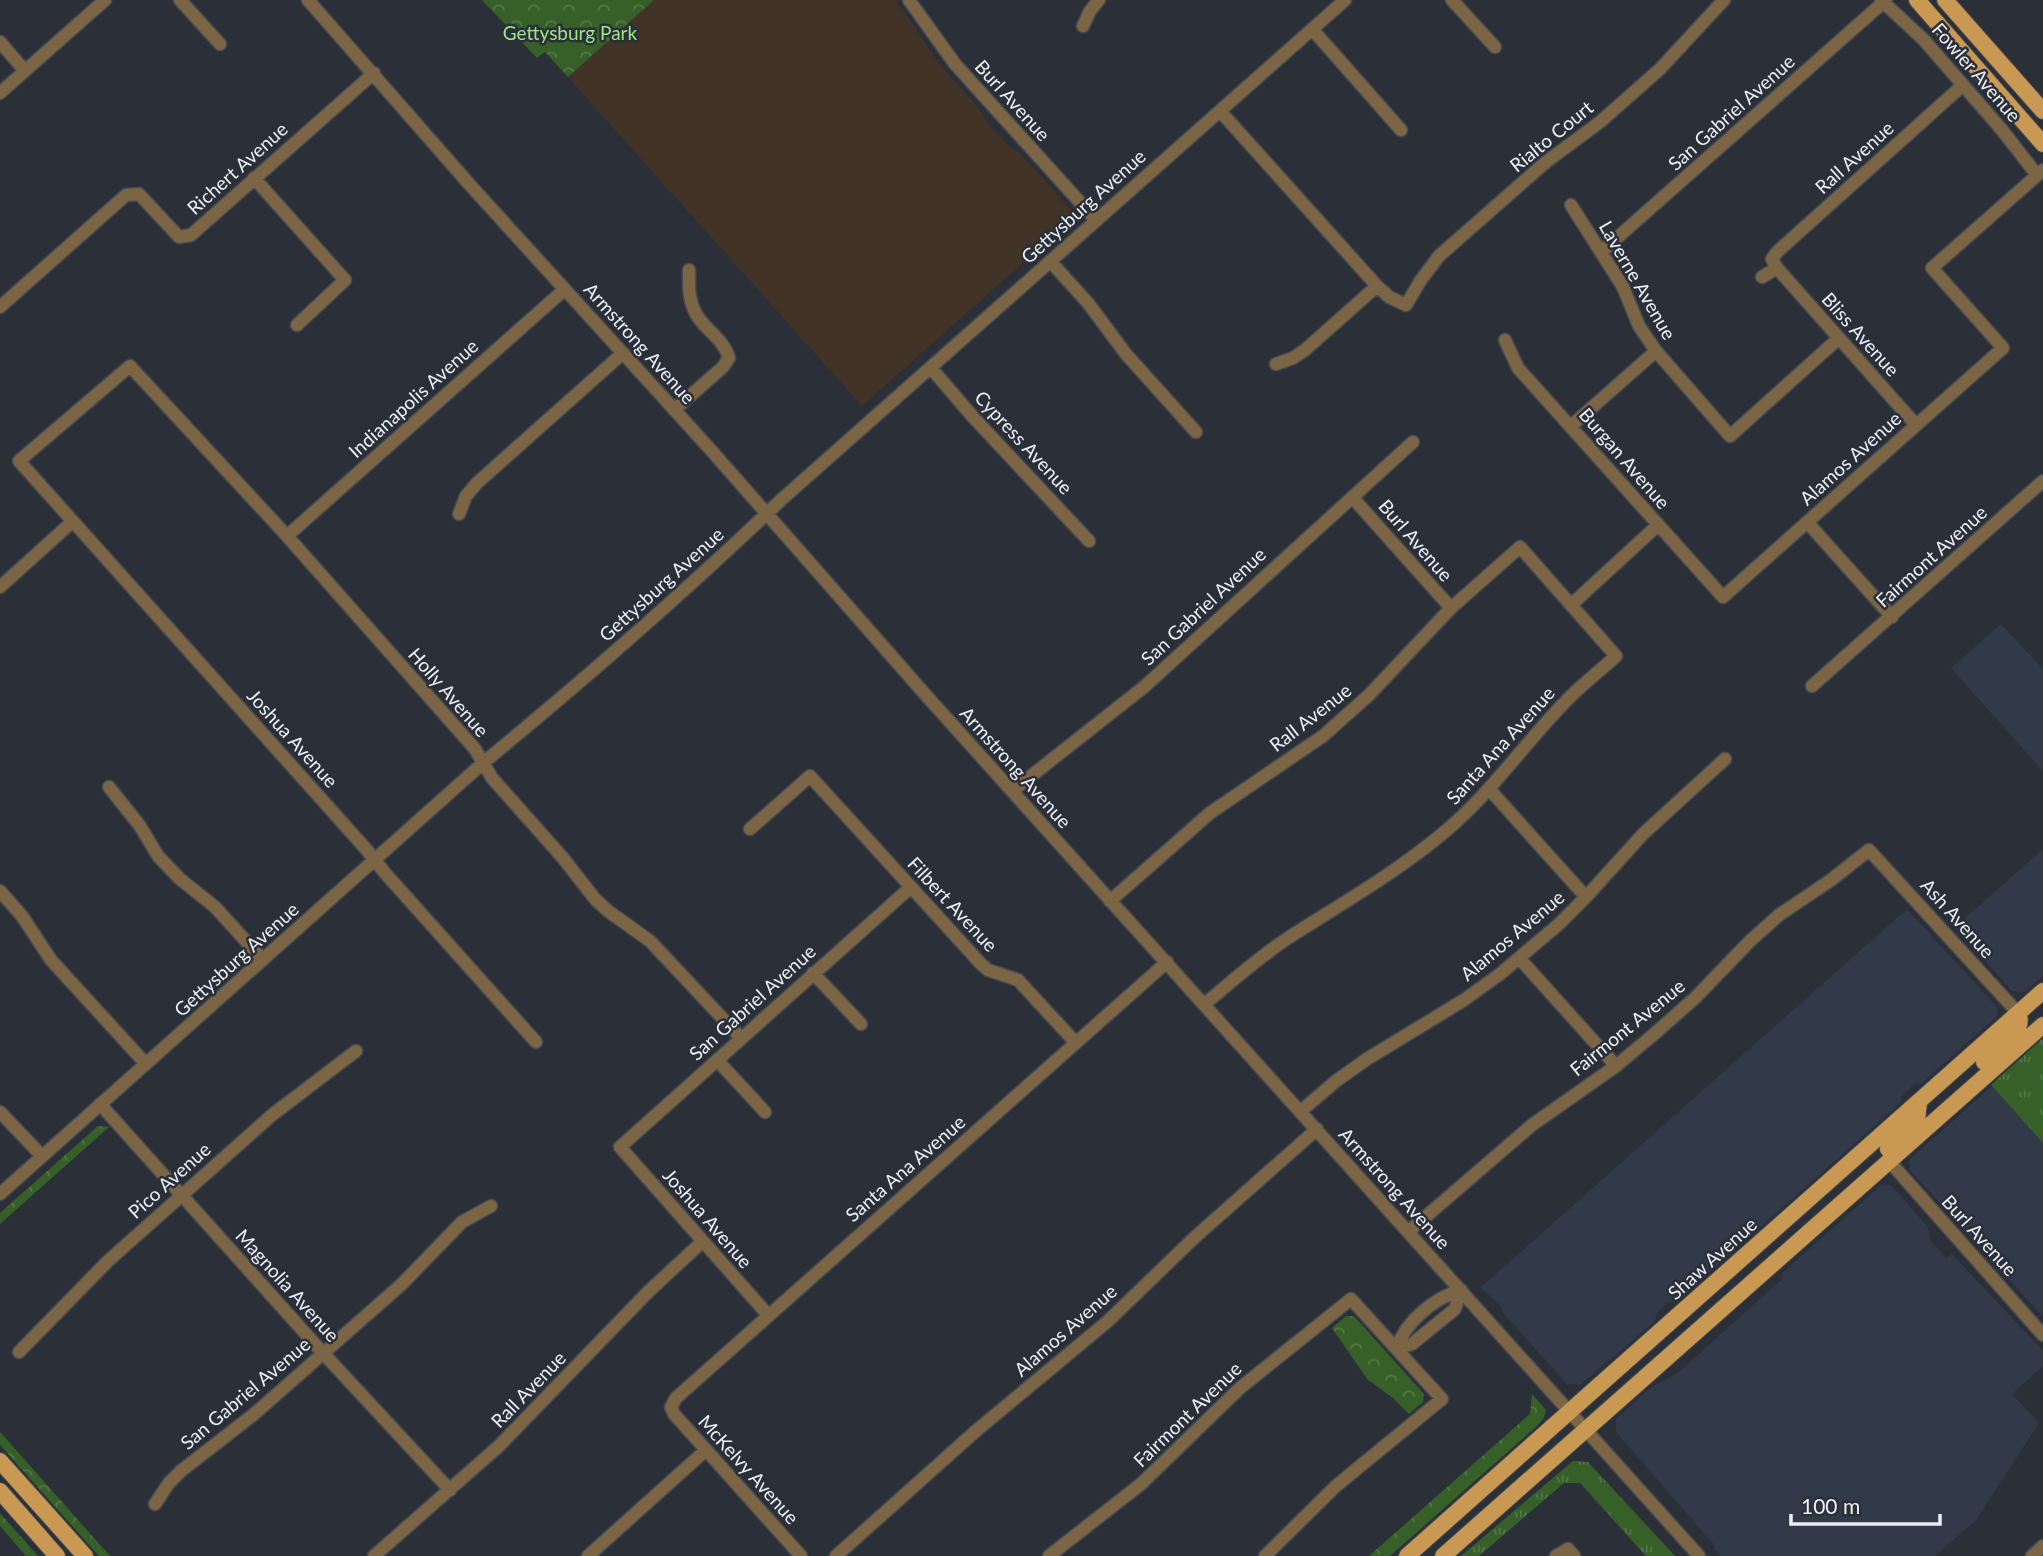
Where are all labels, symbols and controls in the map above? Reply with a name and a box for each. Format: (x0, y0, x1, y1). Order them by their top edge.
street label: Fowler Avenue (1928, 18, 2026, 126)
park label: Gettysburg Park (503, 21, 638, 44)
street label: San Gabriel Avenue (1663, 49, 1799, 175)
street label: Burl Avenue (971, 55, 1055, 145)
street label: Rialto Court (1505, 95, 1597, 176)
street label: Rall Avenue (1810, 116, 1898, 198)
street label: Richert Avenue (182, 117, 292, 219)
street label: Gettysburg Avenue (1016, 144, 1150, 268)
street label: Laverne Avenue (1595, 217, 1681, 343)
street label: Armstrong Avenue (579, 278, 701, 408)
street label: Bliss Avenue (1817, 287, 1905, 381)
street label: Indianapolis Avenue (344, 334, 482, 462)
street label: Cypress Avenue (970, 386, 1078, 498)
street label: Burgan Avenue (1575, 403, 1675, 513)
street label: Alamos Avenue (1795, 406, 1905, 510)
street label: Burl Avenue (1374, 494, 1458, 586)
street label: Fairmont Avenue (1871, 500, 1991, 612)
street label: Gettysburg Avenue (594, 522, 728, 646)
street label: San Gabriel Avenue (1136, 542, 1270, 670)
street label: Holly Avenue (404, 643, 494, 741)
street label: Rall Avenue (1265, 678, 1355, 756)
street label: Santa Ana Avenue (1441, 681, 1559, 809)
street label: Joshua Avenue (243, 684, 343, 792)
street label: Armstrong Avenue (955, 702, 1077, 832)
street label: Filbert Avenue (903, 852, 1003, 956)
street label: Ash Avenue (1916, 874, 2000, 962)
street label: Alamos Avenue (1455, 885, 1569, 985)
street label: Gettysburg Avenue (169, 897, 303, 1021)
street label: San Gabriel Avenue (684, 939, 820, 1065)
street label: Fairmont Avenue (1565, 974, 1689, 1080)
street label: Santa Ana Avenue (841, 1110, 969, 1226)
street label: Armstrong Avenue (1334, 1123, 1456, 1253)
street label: Pico Avenue (123, 1137, 215, 1223)
street label: Joshua Avenue (658, 1163, 758, 1273)
street label: Burl Avenue (1938, 1190, 2022, 1280)
street label: Shaw Avenue (1663, 1212, 1761, 1304)
street label: Magnolia Avenue (231, 1224, 345, 1346)
street label: Alamos Avenue (1009, 1279, 1121, 1381)
street label: San Gabriel Avenue (176, 1332, 314, 1454)
street label: Rall Avenue (486, 1346, 570, 1432)
street label: Fairmont Avenue (1128, 1357, 1246, 1471)
street label: McKelvy Avenue (694, 1410, 804, 1528)
scale bar (1791, 1482, 1940, 1526)
text: 100 m (1801, 1493, 1860, 1518)

